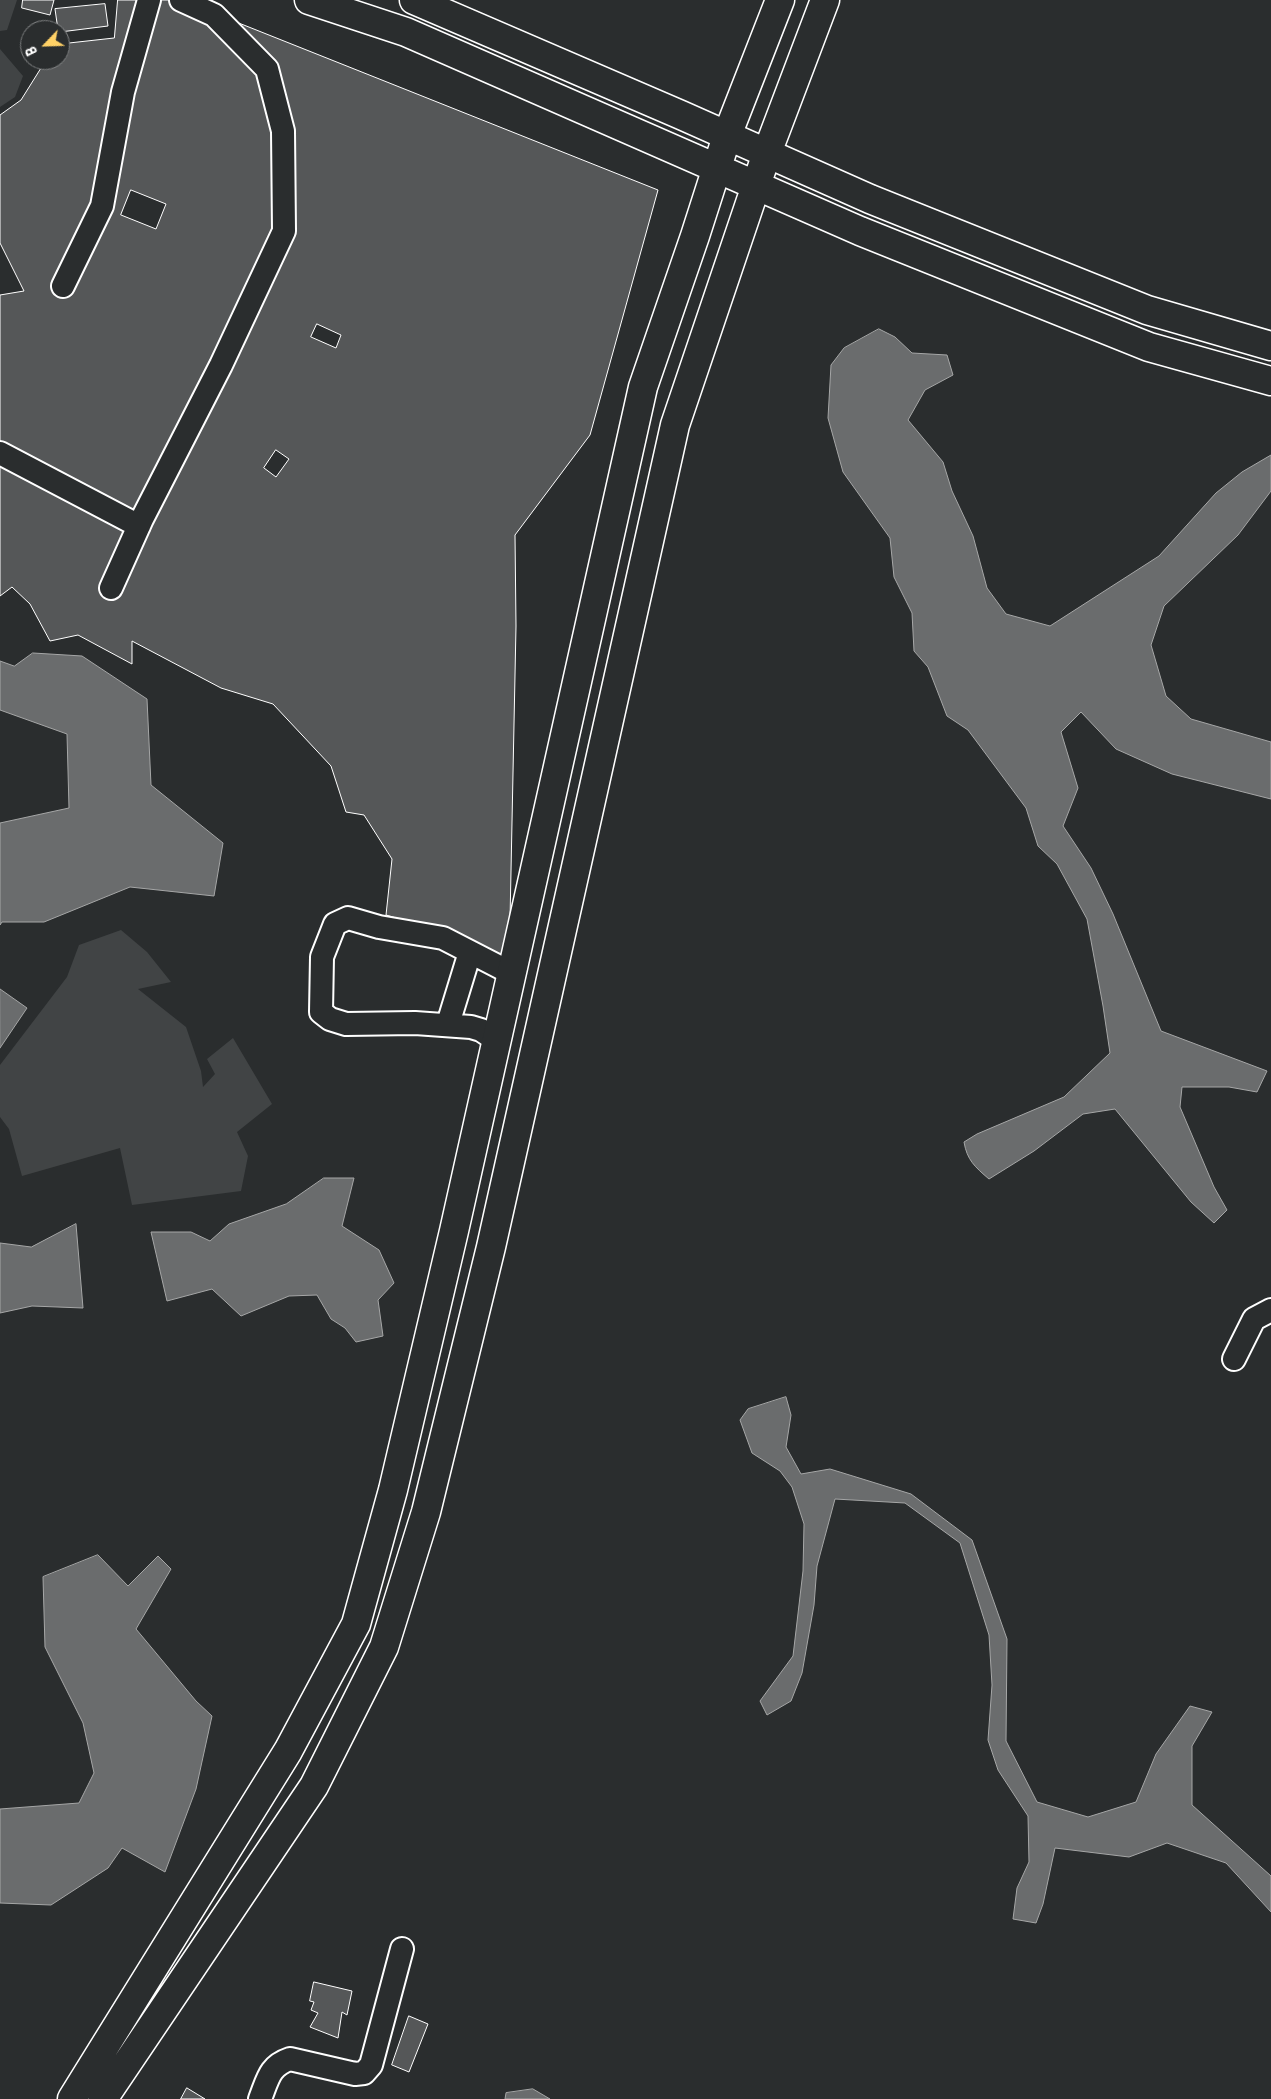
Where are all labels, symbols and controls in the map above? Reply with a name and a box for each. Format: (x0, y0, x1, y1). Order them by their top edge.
north arrow (20, 20, 70, 70)
text: B (22, 44, 41, 58)

